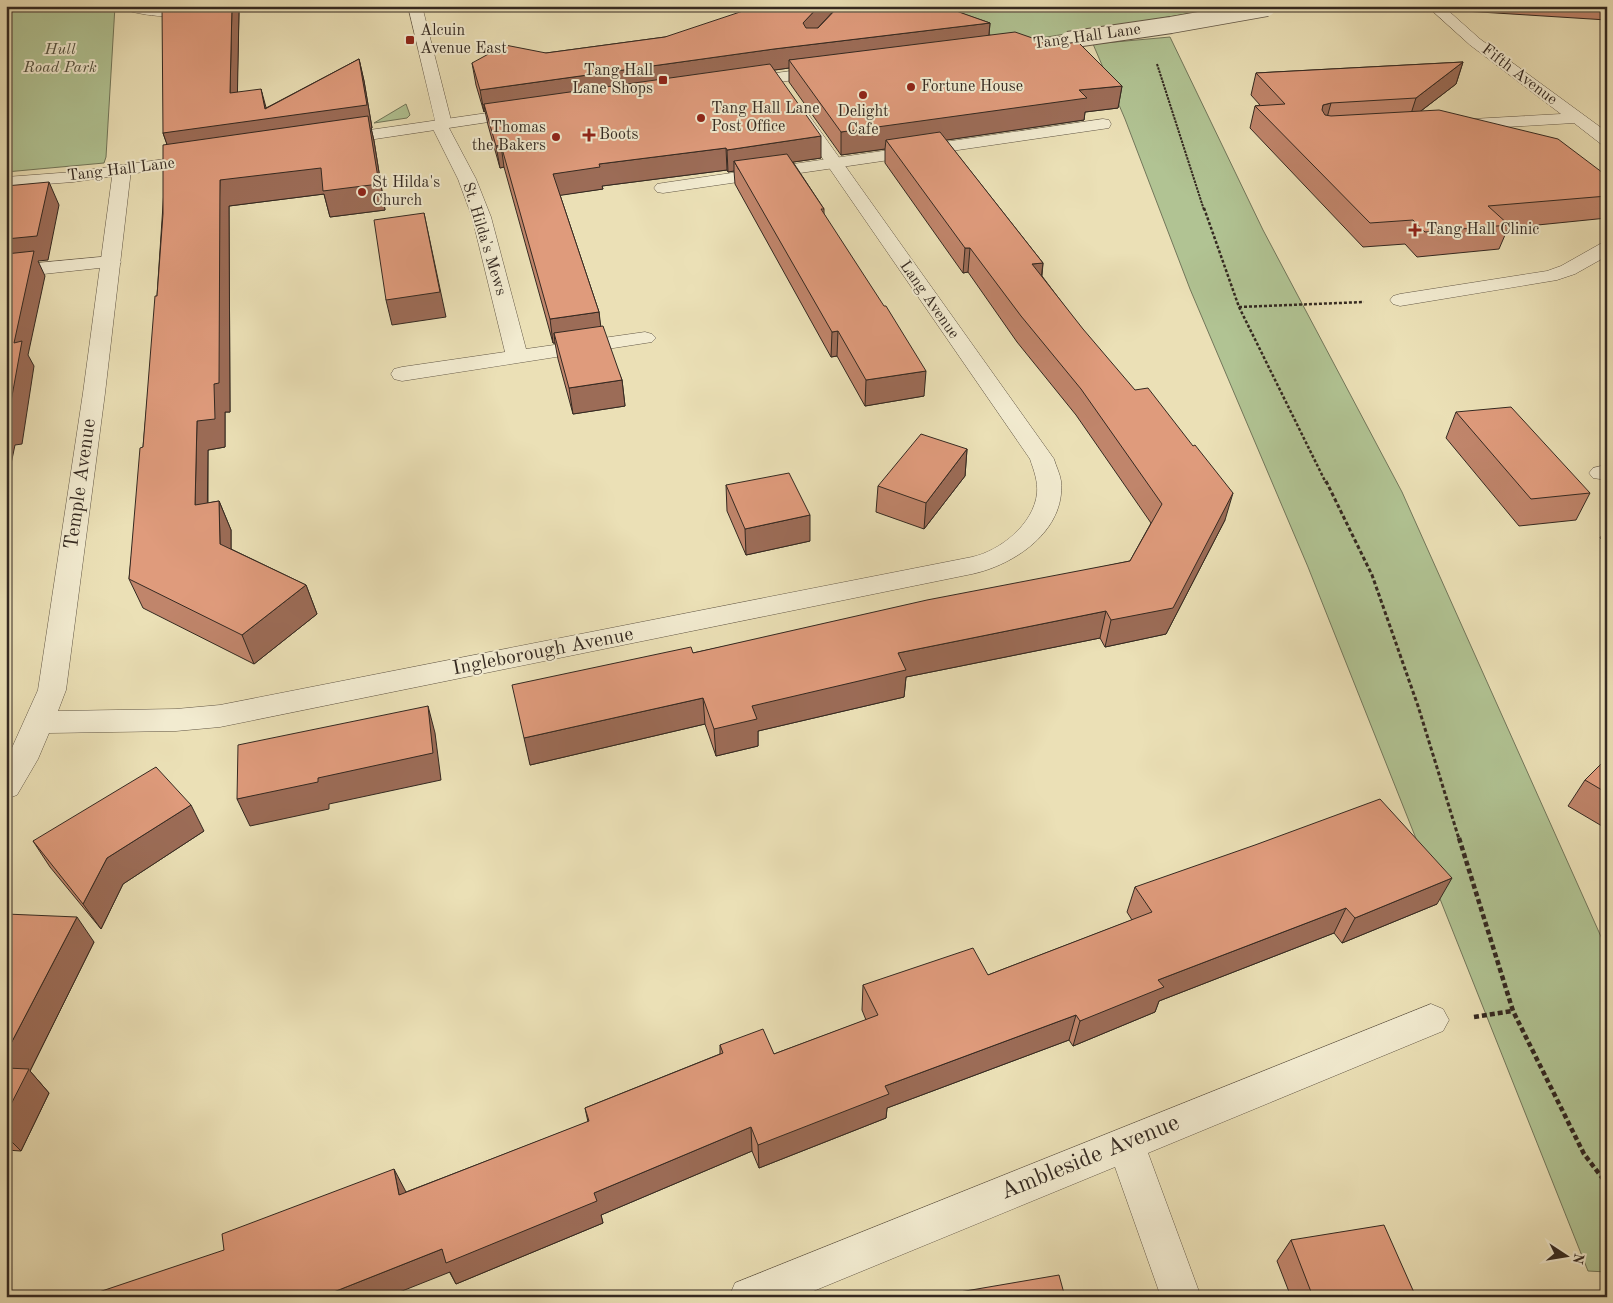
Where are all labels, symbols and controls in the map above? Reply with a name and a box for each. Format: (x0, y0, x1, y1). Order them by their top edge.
street label: Tang Hall Lane (1032, 22, 1142, 52)
place label: Alcuin Avenue East (420, 23, 507, 57)
marker: Alcuin Avenue East (404, 34, 416, 46)
park label: Hull Road Park (22, 42, 97, 76)
street label: Fifth Avenue (1478, 42, 1560, 108)
place label: Tang Hall Lane Shops (572, 63, 653, 97)
marker: Tang Hall Lane Shops (657, 74, 669, 86)
place label: Fortune House (921, 79, 1023, 95)
marker: Fortune House (905, 81, 917, 93)
marker: Delight Cafe (857, 89, 869, 101)
place label: Tang Hall Lane Post Office (711, 101, 820, 135)
place label: Delight Cafe (837, 104, 889, 138)
marker: Tang Hall Lane Post Office (695, 112, 707, 124)
place label: Thomas the Bakers (472, 120, 546, 154)
place label: Boots (599, 127, 639, 143)
marker: Boots (583, 129, 595, 141)
marker: Thomas the Bakers (550, 131, 562, 143)
street label: Tang Hall Lane (66, 155, 176, 185)
place label: St Hilda's Church (372, 175, 440, 209)
street label: St. Hilda's Mews (459, 181, 509, 298)
marker: St Hilda's Church (356, 186, 368, 198)
place label: Tang Hall Clinic (1426, 222, 1539, 238)
marker: Tang Hall Clinic (1408, 223, 1422, 237)
street label: Lang Avenue (896, 258, 962, 342)
street label: Temple Avenue (62, 417, 100, 551)
street label: Ingleborough Avenue (451, 625, 635, 679)
street label: Ambleside Avenue (997, 1111, 1183, 1205)
north arrow (1540, 1230, 1590, 1280)
text: N (1570, 1252, 1586, 1265)

